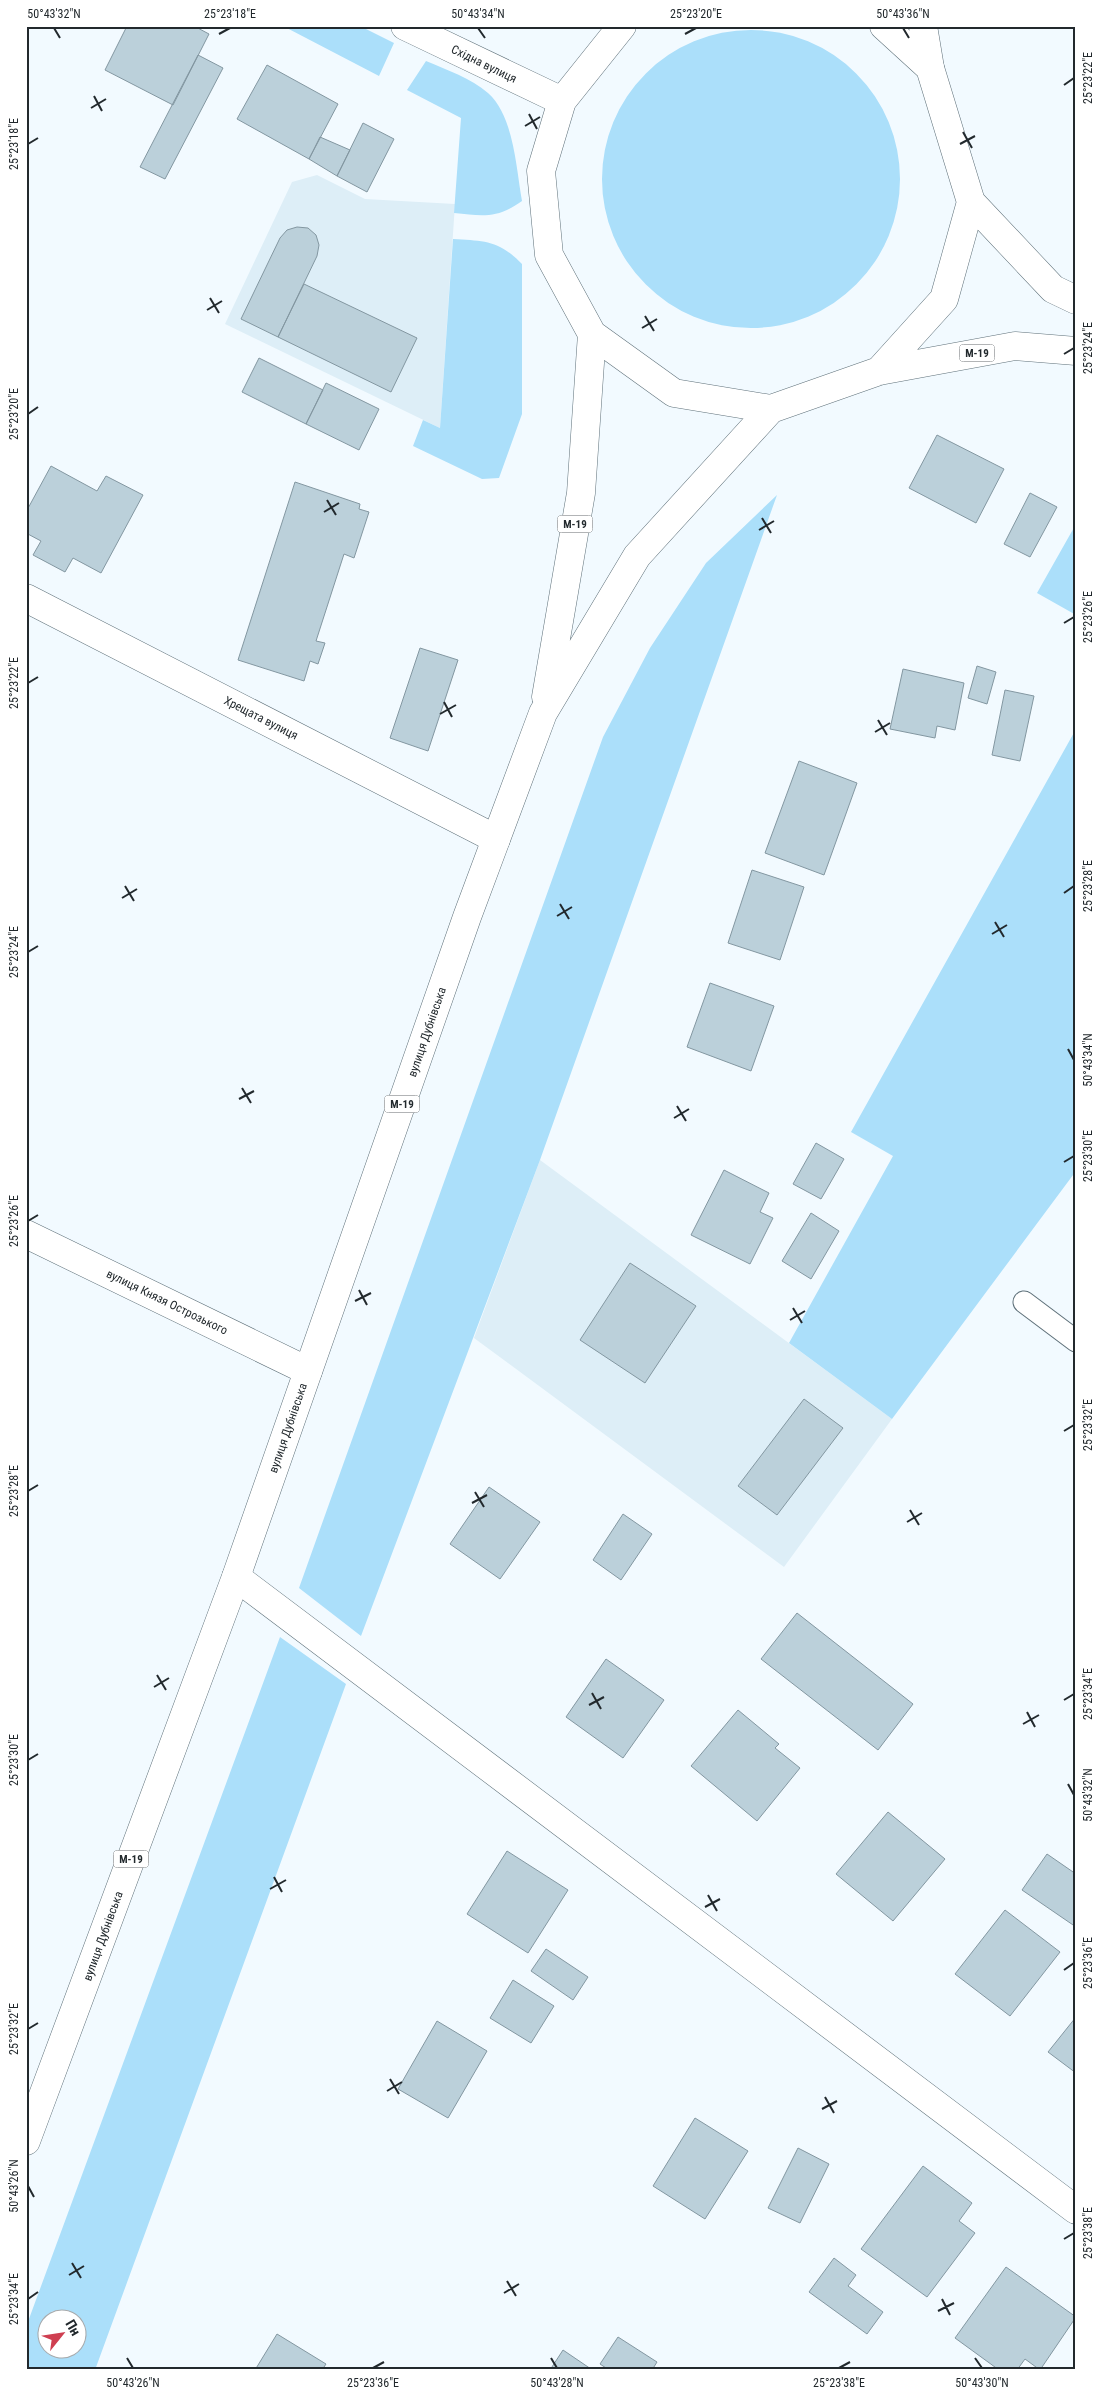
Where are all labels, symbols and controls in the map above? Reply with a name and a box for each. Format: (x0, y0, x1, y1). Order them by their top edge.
text: 50°43'32"N (27, 7, 81, 21)
text: 25°23'18"E (204, 7, 256, 21)
text: 50°43'34"N (451, 7, 505, 21)
text: 25°23'20"E (670, 7, 722, 21)
text: 50°43'36"N (876, 7, 930, 21)
street label: Східна вулиця (449, 42, 519, 86)
text: 25°23'22"E (1081, 52, 1095, 104)
text: 25°23'18"E (7, 118, 21, 170)
text: 25°23'24"E (1081, 322, 1095, 374)
road number: М-19 (960, 344, 994, 362)
text: 25°23'20"E (7, 388, 21, 440)
road number: М-19 (558, 516, 592, 532)
text: 25°23'26"E (1081, 591, 1095, 643)
text: 25°23'22"E (7, 657, 21, 709)
street label: Хрещата вулиця (222, 693, 300, 743)
text: 25°23'28"E (1081, 860, 1095, 912)
text: 25°23'24"E (7, 926, 21, 978)
street label: вулиця Дубнівська (405, 985, 449, 1079)
text: 50°43'34"N (1081, 1033, 1095, 1087)
road number: М-19 (384, 1096, 420, 1112)
text: 25°23'30"E (1081, 1130, 1095, 1182)
text: 25°23'26"E (7, 1195, 21, 1247)
street label: вулиця Князя Острозького (104, 1267, 230, 1337)
street label: вулиця Дубнівська (266, 1381, 310, 1475)
text: 25°23'32"E (1081, 1399, 1095, 1451)
text: 25°23'28"E (7, 1465, 21, 1517)
text: 25°23'34"E (1081, 1668, 1095, 1720)
text: 25°23'30"E (7, 1734, 21, 1786)
text: 50°43'32"N (1081, 1768, 1095, 1822)
road number: М-19 (114, 1850, 148, 1868)
street label: вулиця Дубнівська (80, 1889, 126, 1983)
text: 25°23'36"E (1081, 1937, 1095, 1989)
text: 25°23'32"E (7, 2003, 21, 2055)
text: 50°43'26"N (7, 2159, 21, 2213)
text: 25°23'38"E (1081, 2207, 1095, 2259)
text: 25°23'34"E (7, 2273, 21, 2325)
north arrow (38, 2308, 88, 2358)
text: Пн (62, 2317, 84, 2338)
text: 50°43'26"N (106, 2376, 160, 2390)
text: 25°23'36"E (347, 2376, 399, 2390)
text: 50°43'28"N (530, 2376, 584, 2390)
text: 25°23'38"E (813, 2376, 865, 2390)
text: 50°43'30"N (955, 2376, 1009, 2390)

